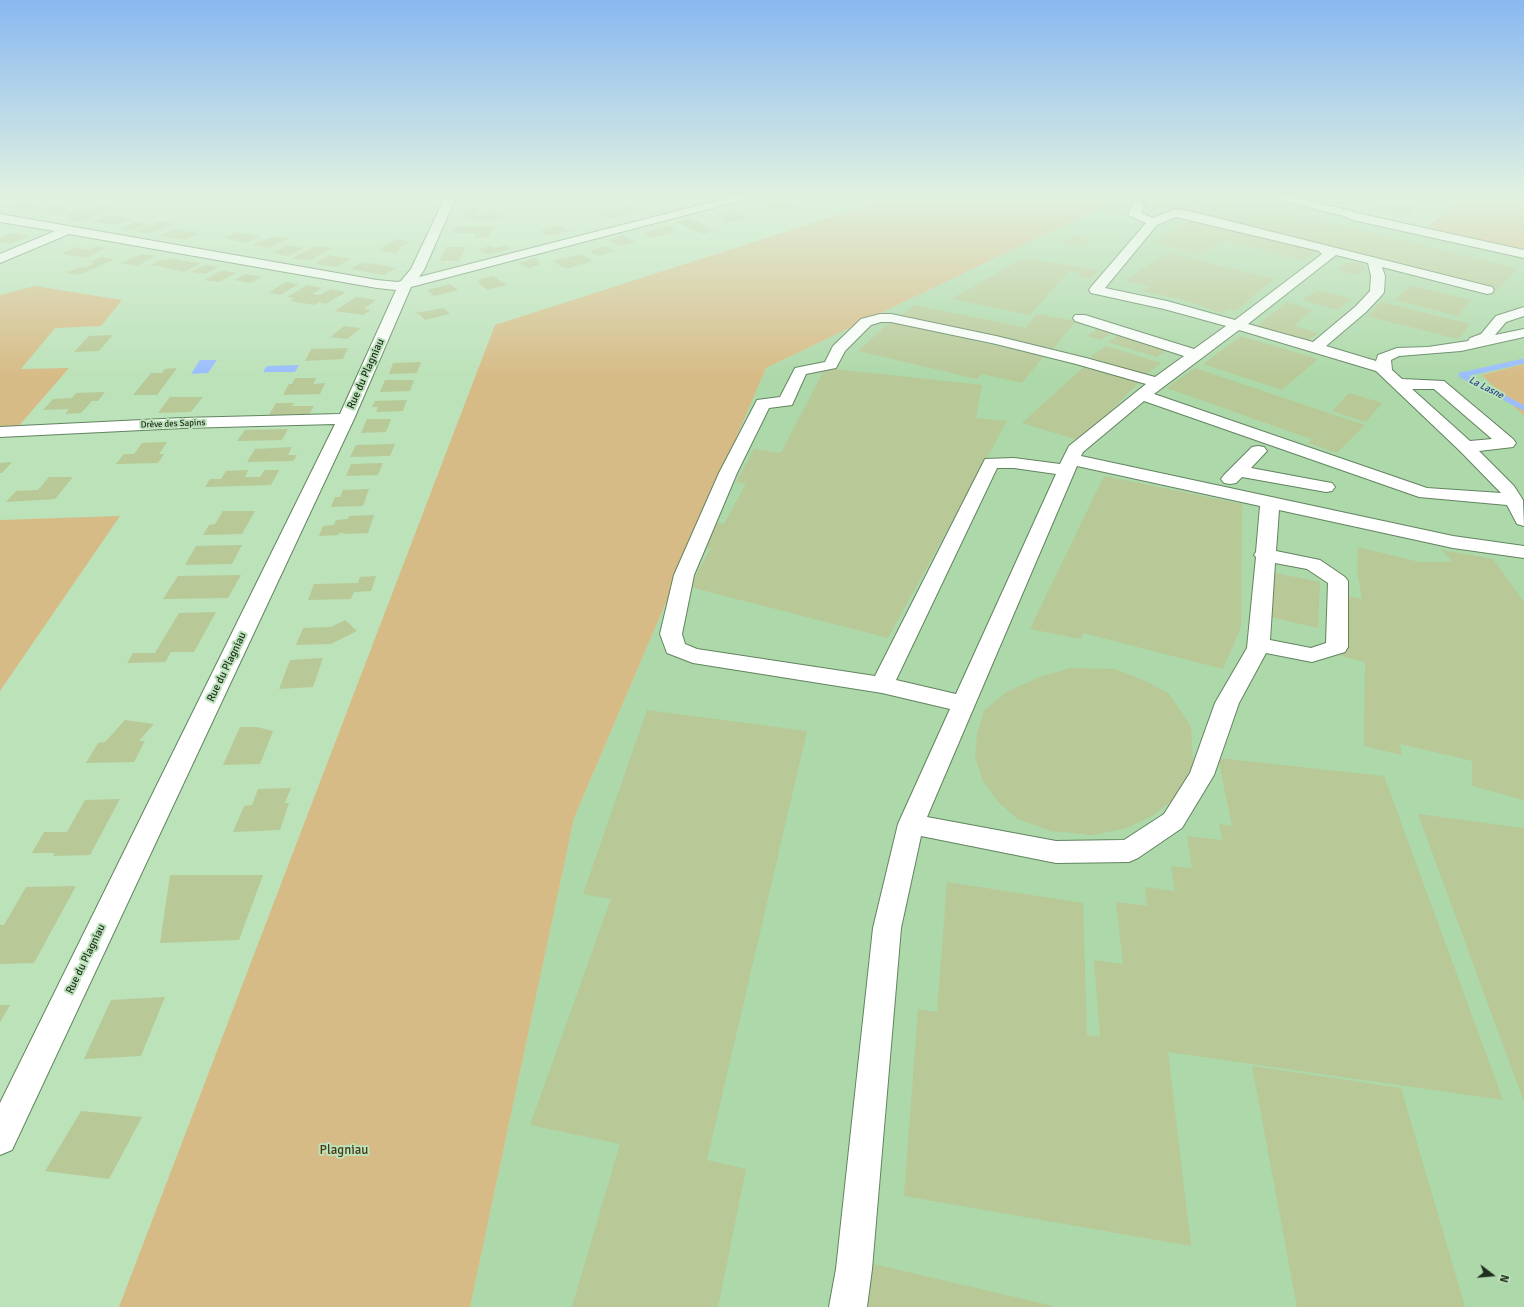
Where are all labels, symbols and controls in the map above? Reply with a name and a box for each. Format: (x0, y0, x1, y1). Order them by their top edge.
street label: Rue du Plagniau (345, 337, 387, 411)
water label: La Lasne (1467, 374, 1505, 402)
street label: Drève des Sapins (141, 417, 205, 431)
street label: Rue du Plagniau (204, 630, 250, 704)
street label: Rue du Plagniau (63, 922, 109, 996)
park label: Plagniau (320, 1143, 368, 1159)
north arrow (1472, 1255, 1512, 1295)
text: N (1497, 1273, 1511, 1284)

